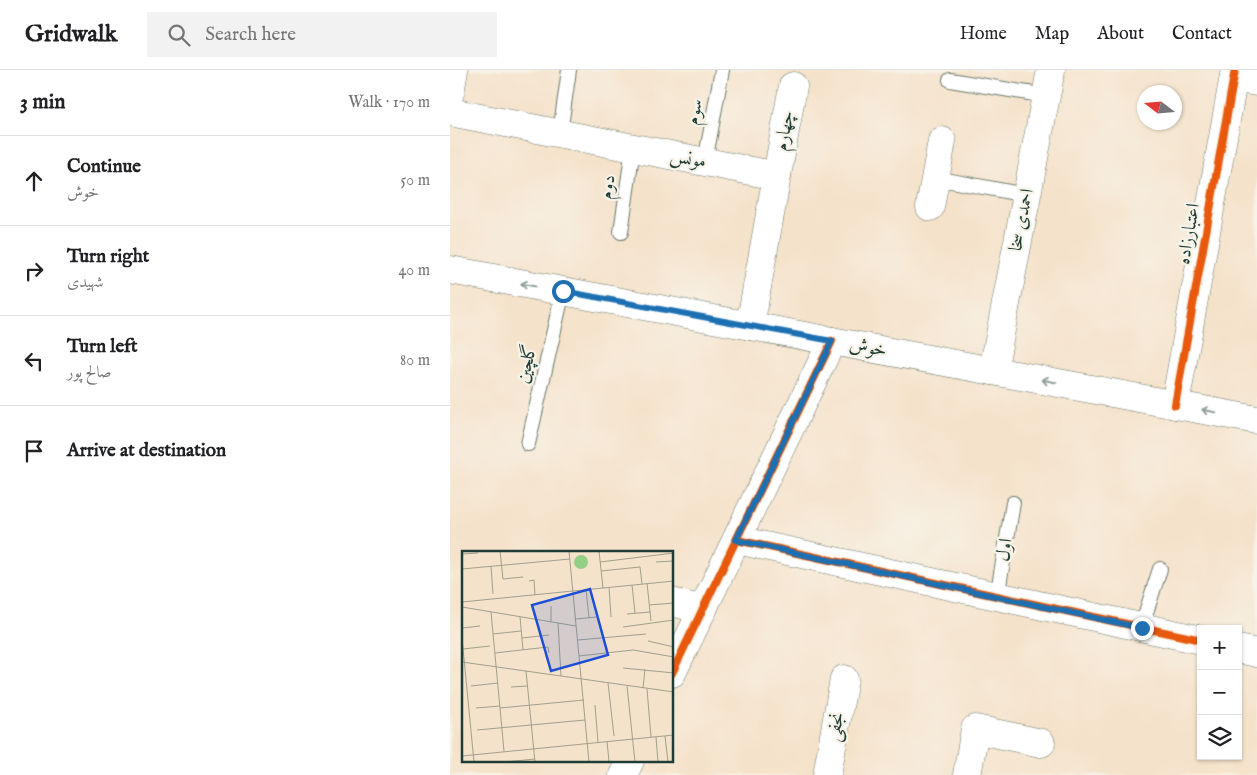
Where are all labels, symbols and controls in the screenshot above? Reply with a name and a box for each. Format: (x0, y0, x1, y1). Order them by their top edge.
search box (147, 12, 497, 57)
text: Gridwalk (25, 19, 117, 50)
icon: search (165, 21, 193, 49)
text: Search here (205, 23, 296, 47)
text: Home (960, 23, 1007, 46)
text: Map (1035, 23, 1069, 46)
text: About (1097, 23, 1144, 46)
text: Contact (1172, 23, 1232, 46)
north arrow (1137, 85, 1182, 130)
text: 3 min (20, 89, 65, 116)
text: Walk · 170 m (348, 93, 430, 113)
street label: سوم (681, 97, 712, 128)
street label: چهارم (770, 109, 803, 153)
street label: مونس (668, 144, 708, 174)
text: Continue (67, 155, 141, 179)
icon: ahead (20, 167, 48, 195)
text: 50 m (401, 171, 430, 191)
street label: دوم (594, 173, 625, 201)
text: خوش (67, 183, 99, 203)
street label: احمدی سخا (1004, 187, 1040, 253)
street label: اعتبارزاده (1172, 202, 1206, 266)
text: Turn right (67, 245, 149, 269)
icon: right (20, 257, 48, 285)
text: 40 m (398, 261, 430, 281)
text: شهیدی (67, 273, 104, 293)
one-way arrow (521, 279, 537, 289)
route start (552, 280, 575, 303)
street label: خوش (847, 333, 889, 363)
text: Turn left (67, 335, 138, 359)
street label: گلچین (510, 342, 543, 386)
icon: left (20, 347, 48, 375)
text: 80 m (400, 351, 430, 371)
text: صالح پور (67, 363, 111, 383)
one-way arrow (1042, 376, 1058, 385)
one-way arrow (1201, 406, 1217, 415)
icon: arrive (20, 437, 48, 465)
text: Arrive at destination (67, 439, 226, 463)
street label: اول (991, 536, 1019, 564)
inset map (462, 551, 674, 762)
route end (1131, 617, 1154, 640)
map controls (1197, 625, 1242, 760)
button: + (1197, 625, 1242, 670)
button: − (1197, 670, 1242, 715)
street label: نجفی (821, 710, 851, 744)
button: layers (1197, 715, 1242, 760)

